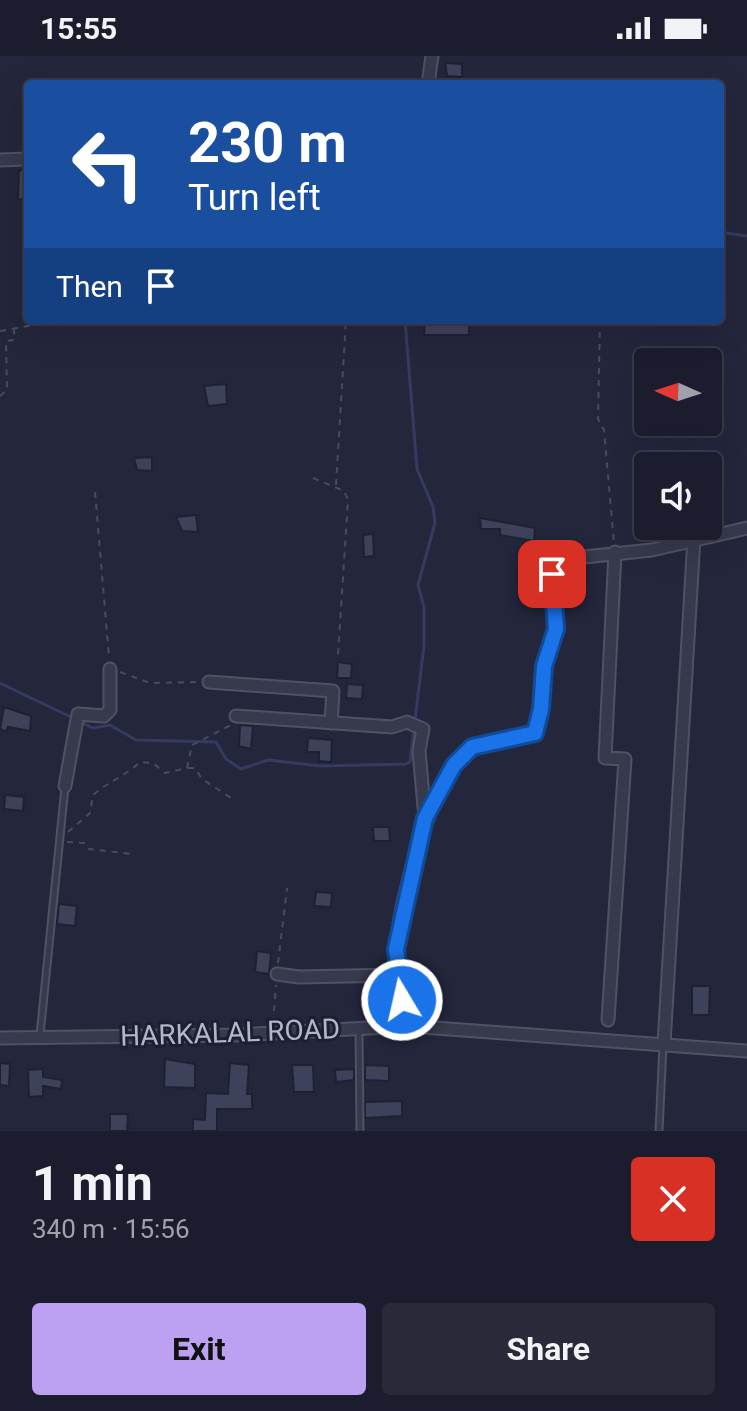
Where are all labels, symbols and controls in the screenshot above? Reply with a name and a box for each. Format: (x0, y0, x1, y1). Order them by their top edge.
text: 15:55 (40, 11, 117, 46)
text: 230 m (188, 110, 347, 176)
icon: left (56, 112, 160, 216)
text: Turn left (188, 177, 321, 219)
icon: arrive (139, 264, 183, 308)
text: Then (56, 269, 123, 304)
north arrow (634, 348, 722, 436)
map controls (634, 348, 722, 540)
button: sound (634, 452, 722, 540)
pin (518, 540, 586, 608)
icon: arrive (530, 552, 574, 596)
position arrow (360, 958, 444, 1042)
street label: HARKALAL ROAD (119, 1012, 341, 1053)
text: 1 min (32, 1155, 153, 1212)
button: close (631, 1157, 715, 1241)
text: 340 m · 15:56 (32, 1214, 190, 1244)
button: Exit (32, 1303, 366, 1395)
button: Share (382, 1303, 715, 1395)

